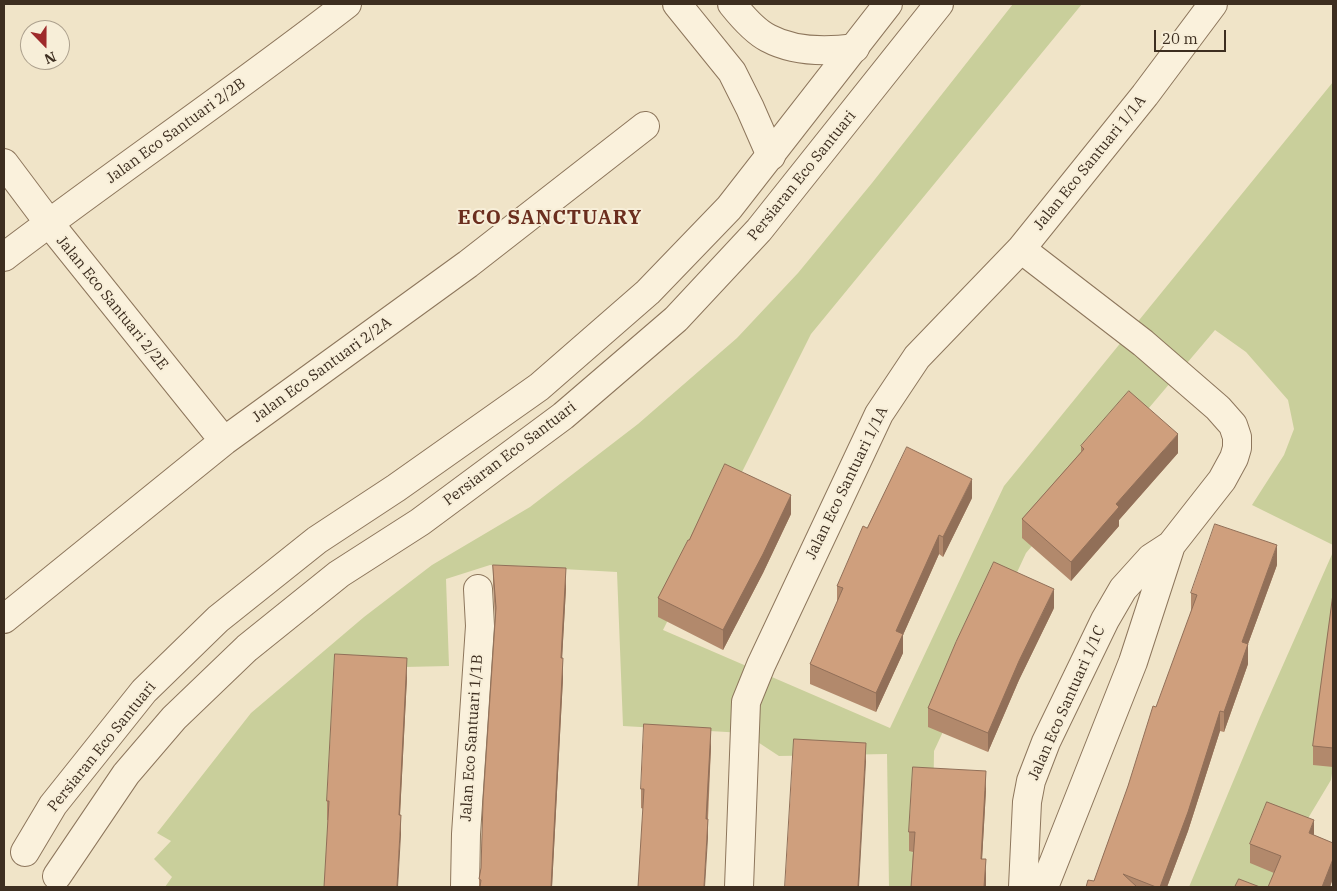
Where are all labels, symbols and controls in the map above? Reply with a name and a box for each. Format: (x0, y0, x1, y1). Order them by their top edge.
north arrow (20, 20, 70, 70)
scale bar (1157, 20, 1230, 52)
text: 20 m (1162, 29, 1198, 48)
text: N (42, 48, 59, 68)
street label: Jalan Eco Santuari 2/2B (103, 74, 249, 188)
street label: Jalan Eco Santuari 1/1A (1030, 92, 1150, 234)
street label: Persiaran Eco Santuari (744, 108, 860, 244)
district label: ECO SANCTUARY (456, 206, 644, 230)
street label: Jalan Eco Santuari 2/2E (52, 232, 172, 374)
street label: Jalan Eco Santuari 2/2A (249, 313, 395, 427)
street label: Persiaran Eco Santuari (440, 398, 580, 510)
street label: Jalan Eco Santuari 1/1A (802, 404, 892, 562)
street label: Jalan Eco Santuari 1/1C (1025, 623, 1109, 783)
street label: Jalan Eco Santuari 1/1B (457, 654, 487, 822)
street label: Persiaran Eco Santuari (44, 679, 160, 815)

